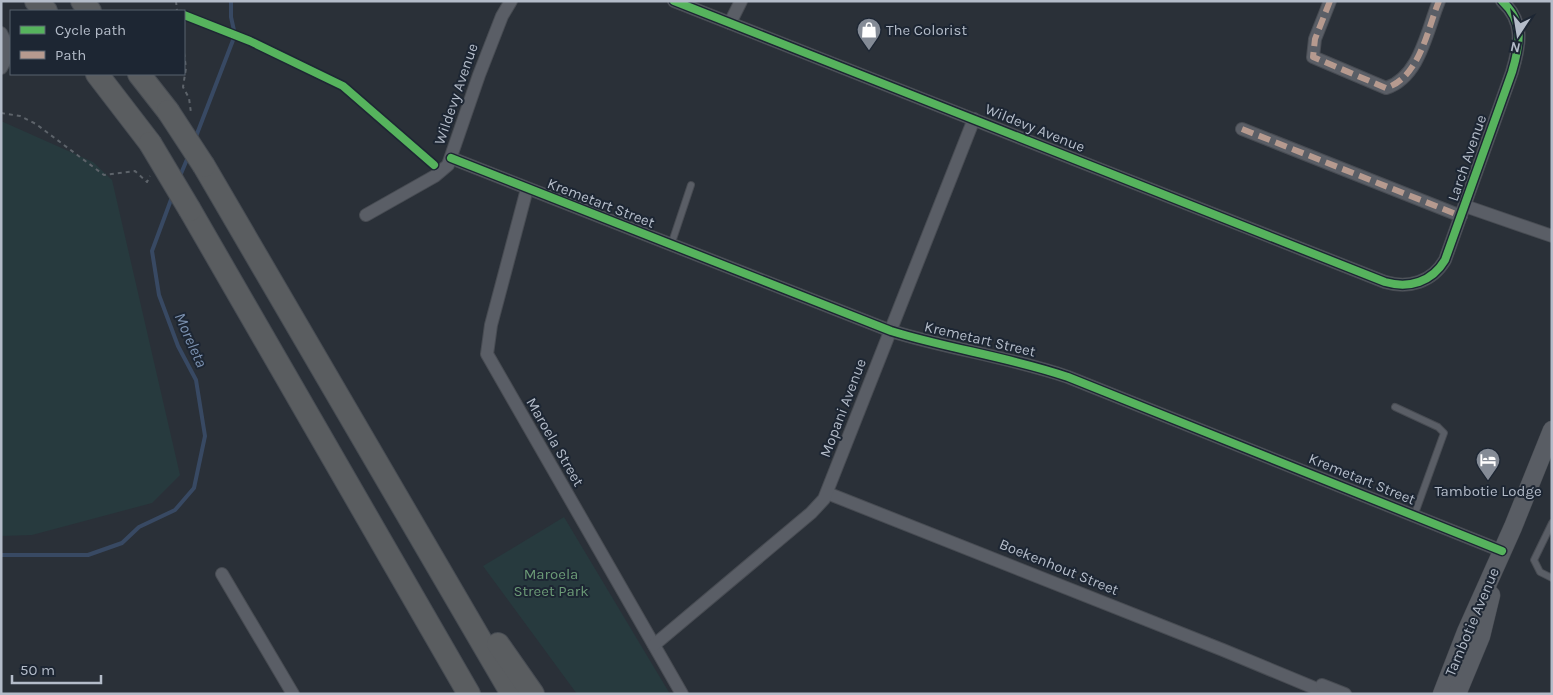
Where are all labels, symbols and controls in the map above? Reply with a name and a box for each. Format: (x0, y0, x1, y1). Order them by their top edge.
legend (10, 10, 185, 75)
north arrow (1493, 10, 1543, 60)
shop icon: The Colorist (856, 17, 882, 51)
text: Cycle path (55, 21, 126, 39)
place label: The Colorist (886, 21, 967, 39)
text: N (1509, 38, 1522, 57)
street label: Wildevy Avenue (430, 41, 482, 147)
text: Path (55, 46, 86, 64)
street label: Wildevy Avenue (982, 100, 1088, 156)
street label: Larch Avenue (1444, 112, 1490, 204)
street label: Kremetart Street (545, 174, 658, 232)
water label: Moreleta (171, 310, 211, 370)
street label: Kremetart Street (923, 317, 1038, 361)
street label: Mopani Avenue (816, 356, 870, 460)
street label: Maroela Street (522, 394, 588, 490)
hotel icon: Tambotie Lodge (1475, 447, 1501, 481)
street label: Kremetart Street (1306, 449, 1418, 509)
place label: Tambotie Lodge (1434, 482, 1542, 500)
street label: Boekenhout Street (997, 535, 1122, 599)
park label: Maroela Street Park (513, 565, 589, 600)
street label: Tambotie Avenue (1441, 565, 1503, 679)
scale bar (12, 652, 101, 684)
text: 50 m (20, 661, 55, 679)

